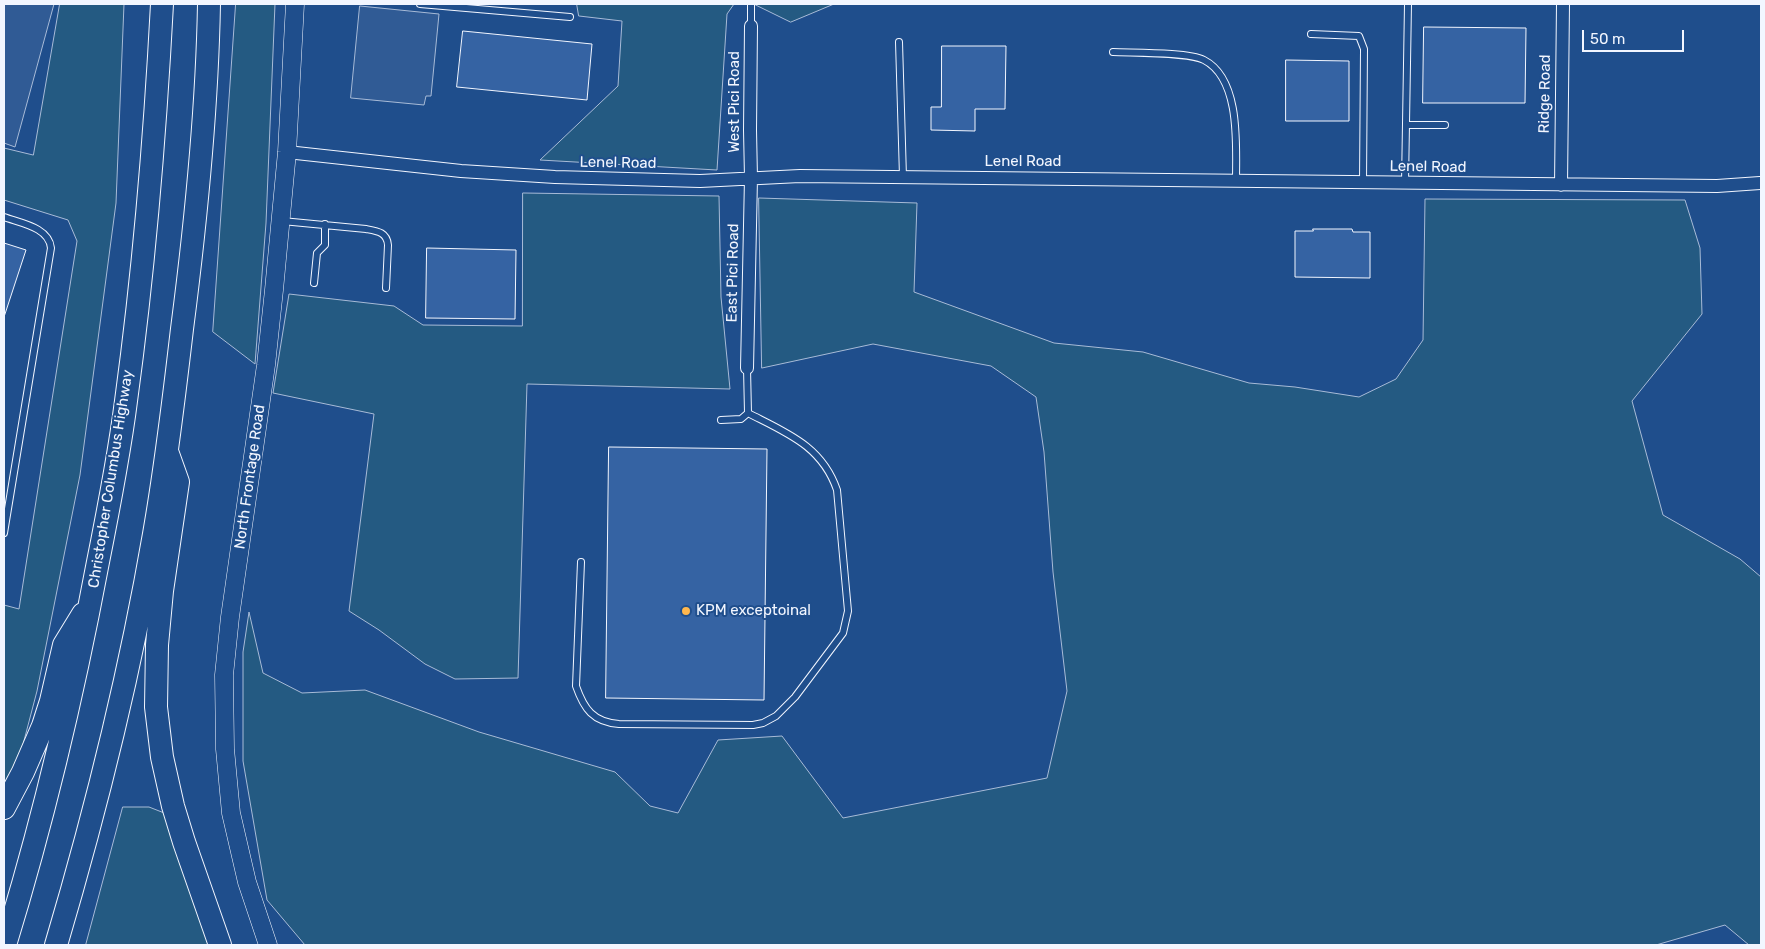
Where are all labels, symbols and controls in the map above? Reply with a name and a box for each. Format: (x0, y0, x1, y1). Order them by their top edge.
scale bar (1585, 20, 1688, 52)
text: 50 m (1590, 30, 1625, 48)
street label: West Pici Road (726, 51, 744, 153)
street label: Ridge Road (1535, 54, 1555, 134)
street label: Lenel Road (579, 153, 657, 173)
street label: Lenel Road (984, 153, 1062, 171)
street label: Lenel Road (1389, 157, 1467, 177)
street label: East Pici Road (723, 223, 743, 323)
street label: Christopher Columbus Highway (85, 369, 137, 589)
street label: North Frontage Road (231, 404, 269, 550)
place label: KPM exceptoinal (696, 602, 811, 620)
marker: KPM exceptoinal (680, 605, 692, 617)

